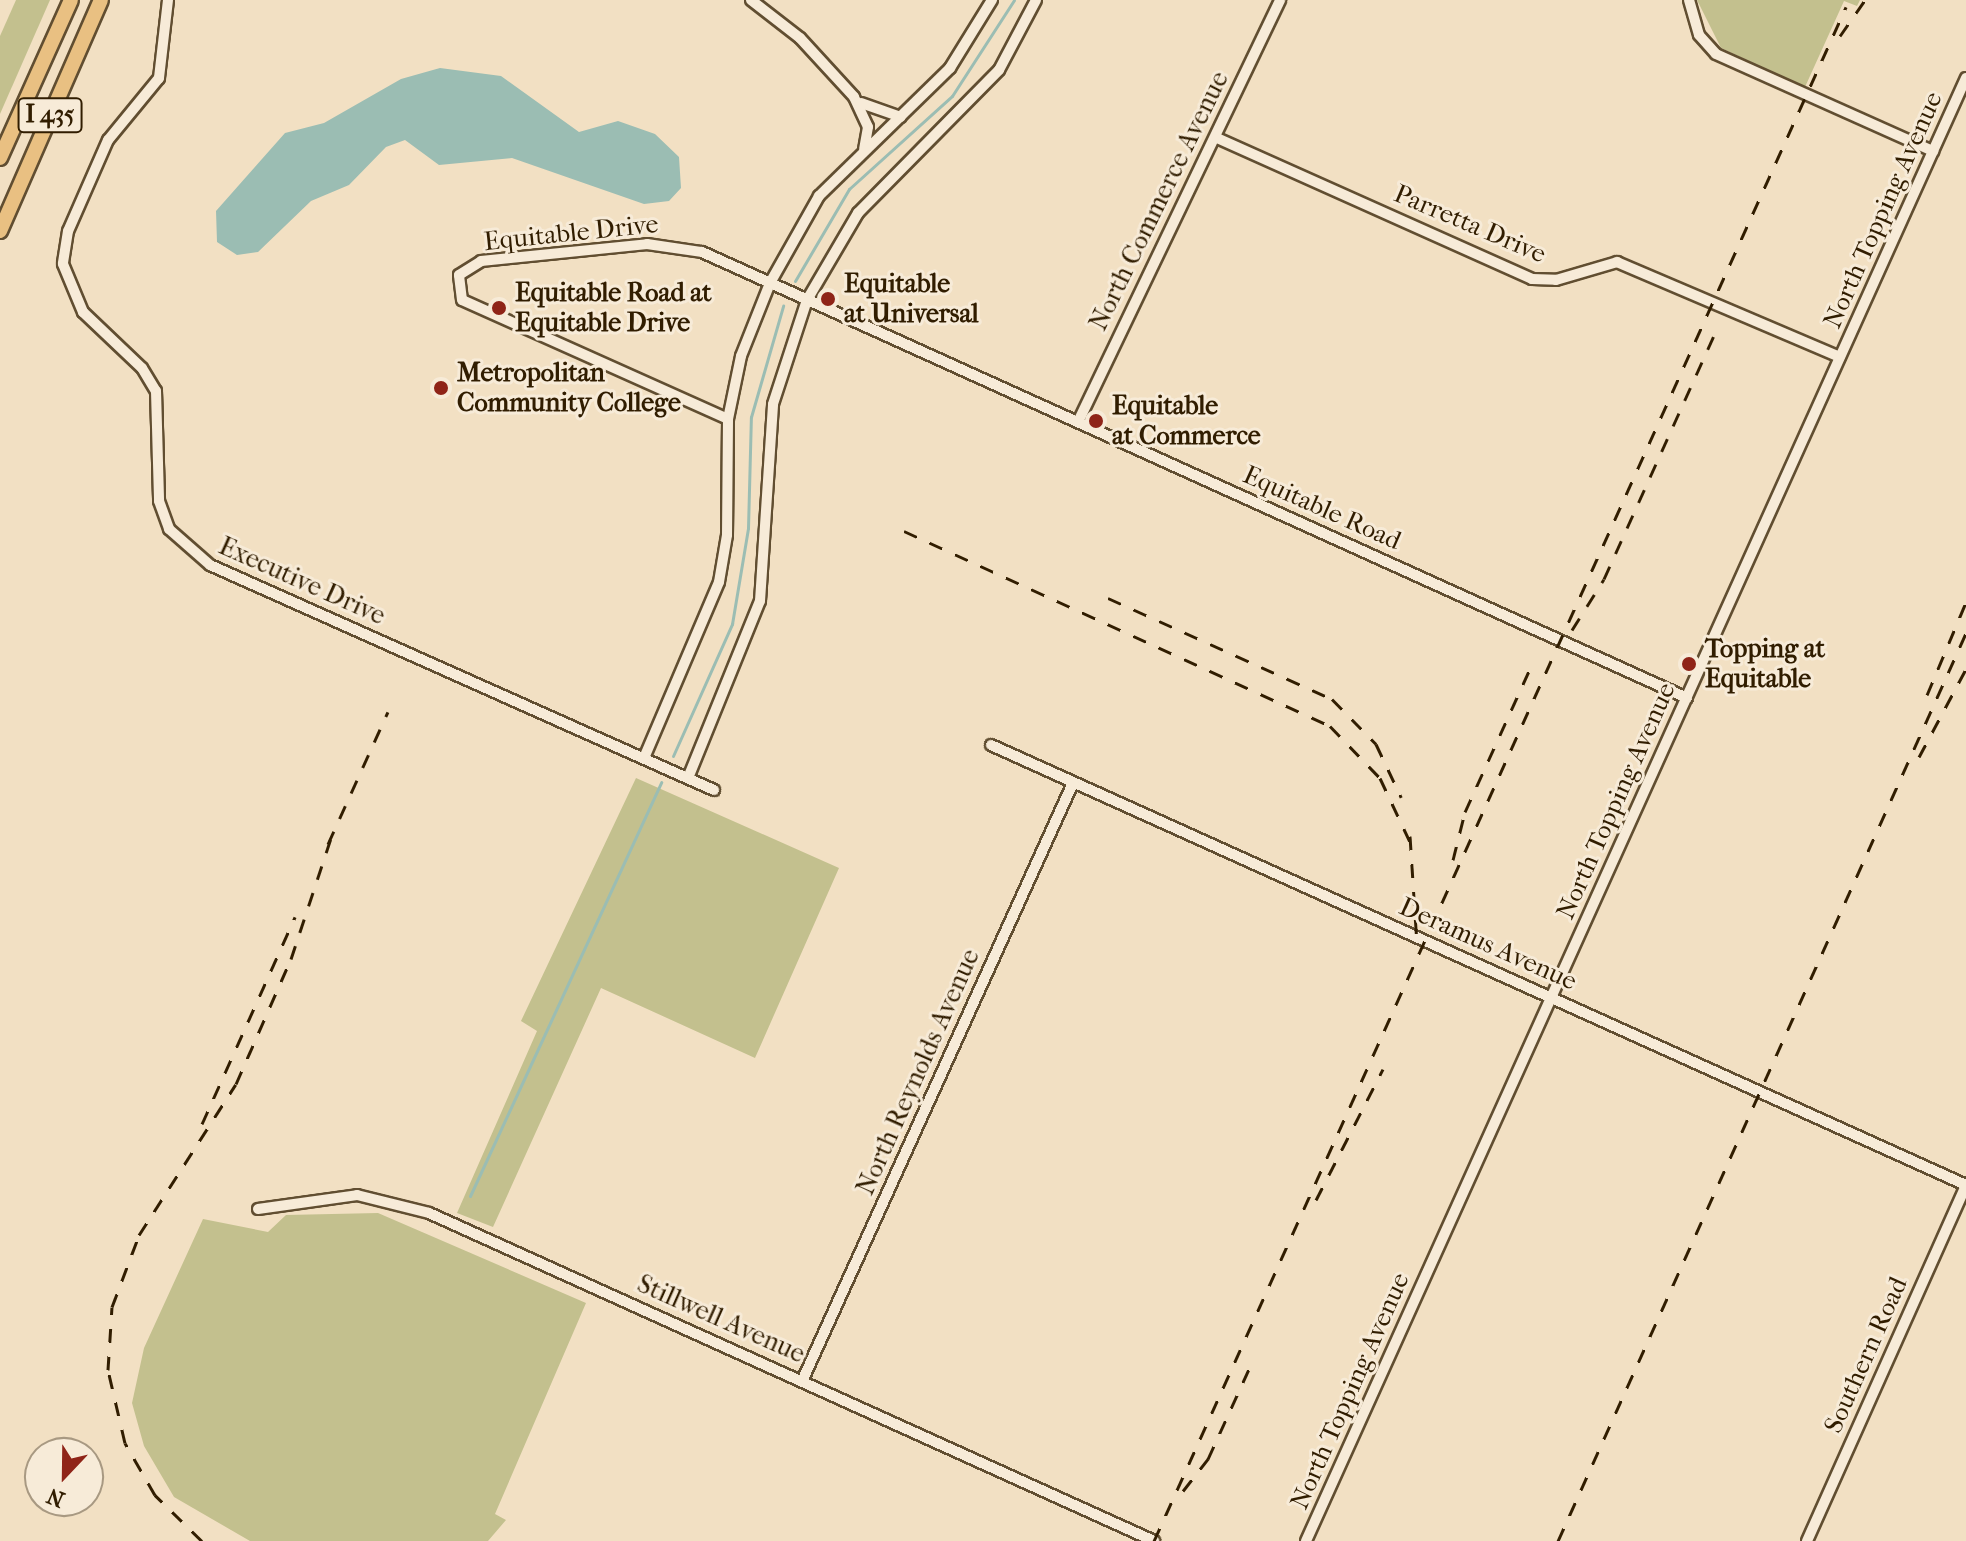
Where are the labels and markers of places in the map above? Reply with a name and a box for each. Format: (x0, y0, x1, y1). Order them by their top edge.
place label: Equitable at Universal (844, 268, 979, 330)
place label: Equitable Road at Equitable Drive (515, 277, 711, 338)
marker: Equitable at Universal (819, 290, 837, 308)
marker: Equitable Road at Equitable Drive (490, 299, 508, 317)
place label: Metropolitan Community College (457, 357, 681, 418)
marker: Metropolitan Community College (432, 379, 450, 397)
place label: Equitable at Commerce (1112, 390, 1261, 452)
marker: Equitable at Commerce (1087, 412, 1105, 430)
place label: Topping at Equitable (1705, 633, 1825, 694)
marker: Topping at Equitable (1680, 655, 1698, 673)

